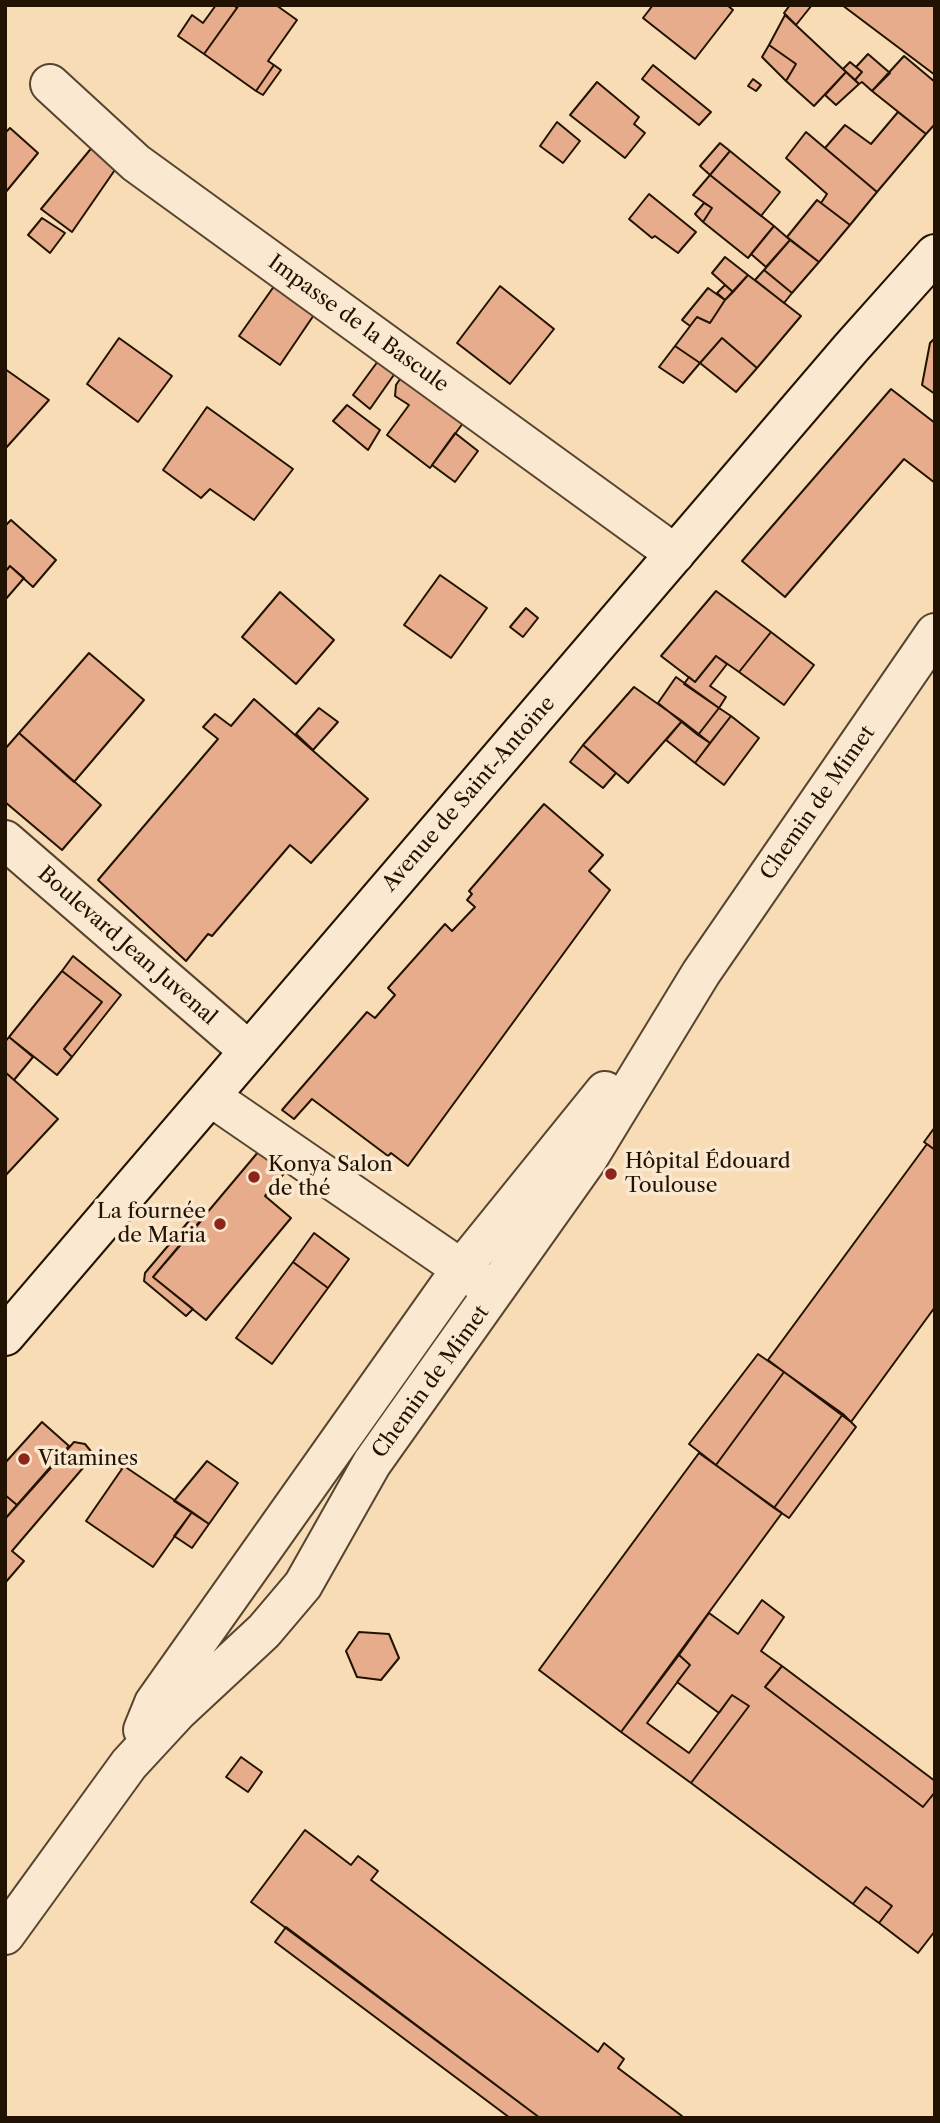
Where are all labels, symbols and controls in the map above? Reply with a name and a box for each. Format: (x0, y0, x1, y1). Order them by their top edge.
street label: Impasse de la Bascule (263, 250, 453, 398)
street label: Avenue de Saint-Antoine (377, 691, 561, 897)
street label: Chemin de Mimet (755, 721, 881, 885)
street label: Boulevard Jean Juvenal (32, 862, 222, 1030)
place label: Hôpital Édouard Toulouse (625, 1149, 791, 1199)
place label: Konya Salon de thé (268, 1152, 393, 1202)
marker: Hôpital Édouard Toulouse (603, 1166, 619, 1182)
marker: Konya Salon de thé (246, 1169, 262, 1185)
place label: La fournée de Maria (97, 1199, 206, 1249)
marker: La fournée de Maria (212, 1216, 228, 1232)
street label: Chemin de Mimet (367, 1301, 495, 1463)
place label: Vitamines (38, 1446, 138, 1472)
marker: Vitamines (16, 1451, 32, 1467)

